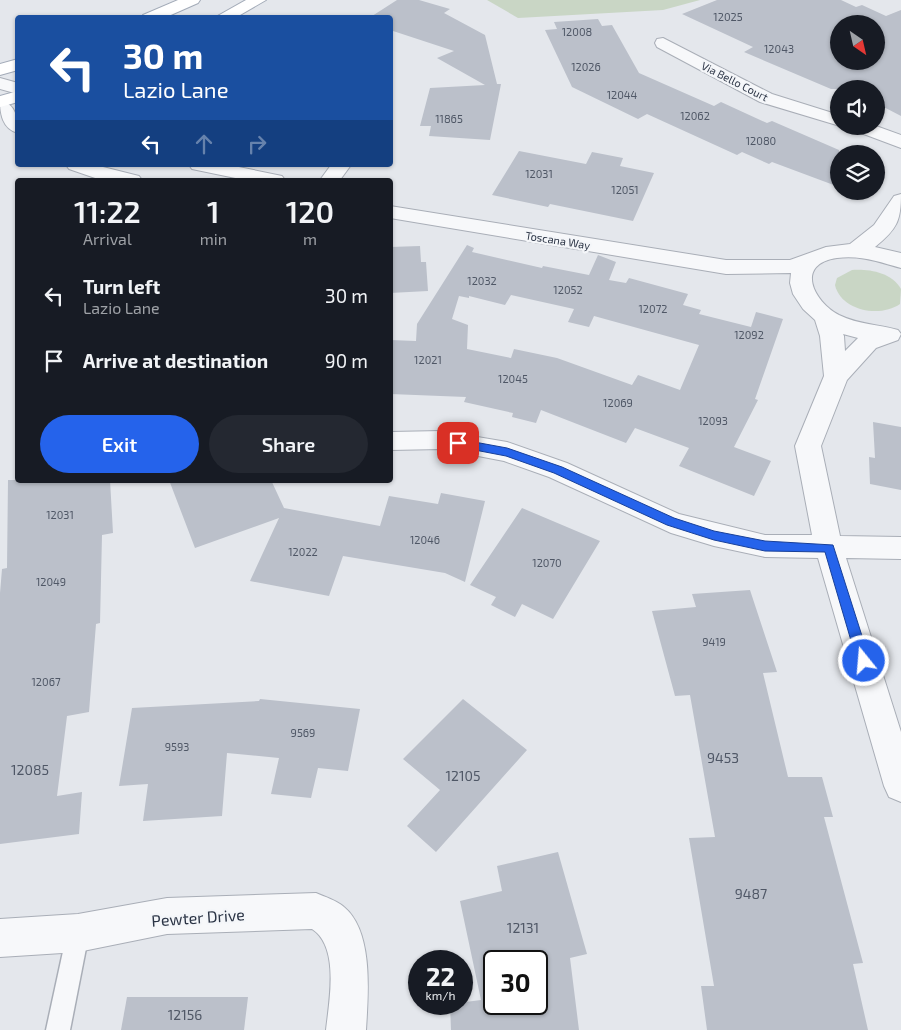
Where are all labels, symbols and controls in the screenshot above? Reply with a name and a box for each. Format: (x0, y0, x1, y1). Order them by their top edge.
house number: 12025 (713, 10, 743, 23)
north arrow (830, 15, 885, 70)
map controls (830, 15, 885, 200)
house number: 12008 (562, 25, 592, 38)
text: 30 m (123, 34, 203, 76)
icon: left (40, 35, 105, 100)
house number: 12043 (764, 42, 794, 55)
street label: Via Bello Court (699, 59, 771, 103)
house number: 12026 (571, 60, 601, 73)
text: Lazio Lane (123, 76, 228, 102)
button: sound (830, 80, 885, 135)
house number: 12044 (607, 88, 638, 101)
house number: 12062 (680, 109, 710, 122)
house number: 11865 (435, 112, 463, 125)
icon: left (137, 130, 165, 158)
icon: ahead (190, 130, 218, 158)
icon: right (243, 130, 271, 158)
house number: 12080 (746, 134, 776, 147)
button: layers (830, 145, 885, 200)
house number: 12031 (525, 167, 553, 180)
house number: 12051 (611, 183, 639, 196)
text: 11:22 (74, 193, 141, 229)
text: 1 (207, 193, 220, 229)
text: 120 (286, 193, 334, 229)
street label: Toscana Way (525, 228, 591, 252)
text: Arrival (83, 229, 132, 248)
text: min (200, 229, 227, 248)
text: m (303, 229, 317, 248)
house number: 12032 (467, 274, 497, 287)
text: Turn left (83, 275, 160, 298)
icon: left (40, 282, 68, 310)
house number: 12052 (553, 283, 583, 296)
text: 30 m (325, 284, 368, 307)
text: Lazio Lane (83, 298, 160, 317)
house number: 12072 (638, 302, 668, 315)
house number: 12092 (734, 328, 764, 341)
icon: arrive (40, 347, 68, 375)
text: Arrive at destination (83, 349, 268, 372)
text: 90 m (325, 349, 368, 372)
house number: 12021 (414, 353, 442, 366)
house number: 12045 (498, 372, 528, 385)
house number: 12069 (603, 396, 633, 409)
house number: 12093 (698, 414, 728, 427)
button: Exit (40, 415, 199, 473)
button: Share (209, 415, 368, 473)
pin (437, 422, 479, 464)
icon: arrive (444, 429, 472, 457)
house number: 12031 (46, 508, 74, 521)
house number: 12046 (410, 533, 440, 546)
house number: 12022 (288, 545, 318, 558)
house number: 12070 (532, 556, 562, 569)
house number: 12049 (36, 575, 66, 588)
position arrow (837, 634, 889, 686)
house number: 9419 (702, 635, 726, 648)
house number: 12067 (31, 675, 61, 688)
house number: 9569 (291, 726, 315, 739)
house number: 9593 (165, 740, 189, 753)
house number: 9453 (707, 749, 739, 766)
house number: 12085 (11, 761, 49, 778)
house number: 12105 (446, 767, 480, 784)
house number: 9487 (735, 885, 767, 902)
street label: Pewter Drive (151, 904, 245, 930)
house number: 12131 (507, 919, 539, 936)
speed limit sign: 30 (483, 950, 548, 1015)
text: 22 (426, 961, 455, 991)
text: km/h (426, 988, 455, 1002)
house number: 12156 (168, 1006, 202, 1023)

